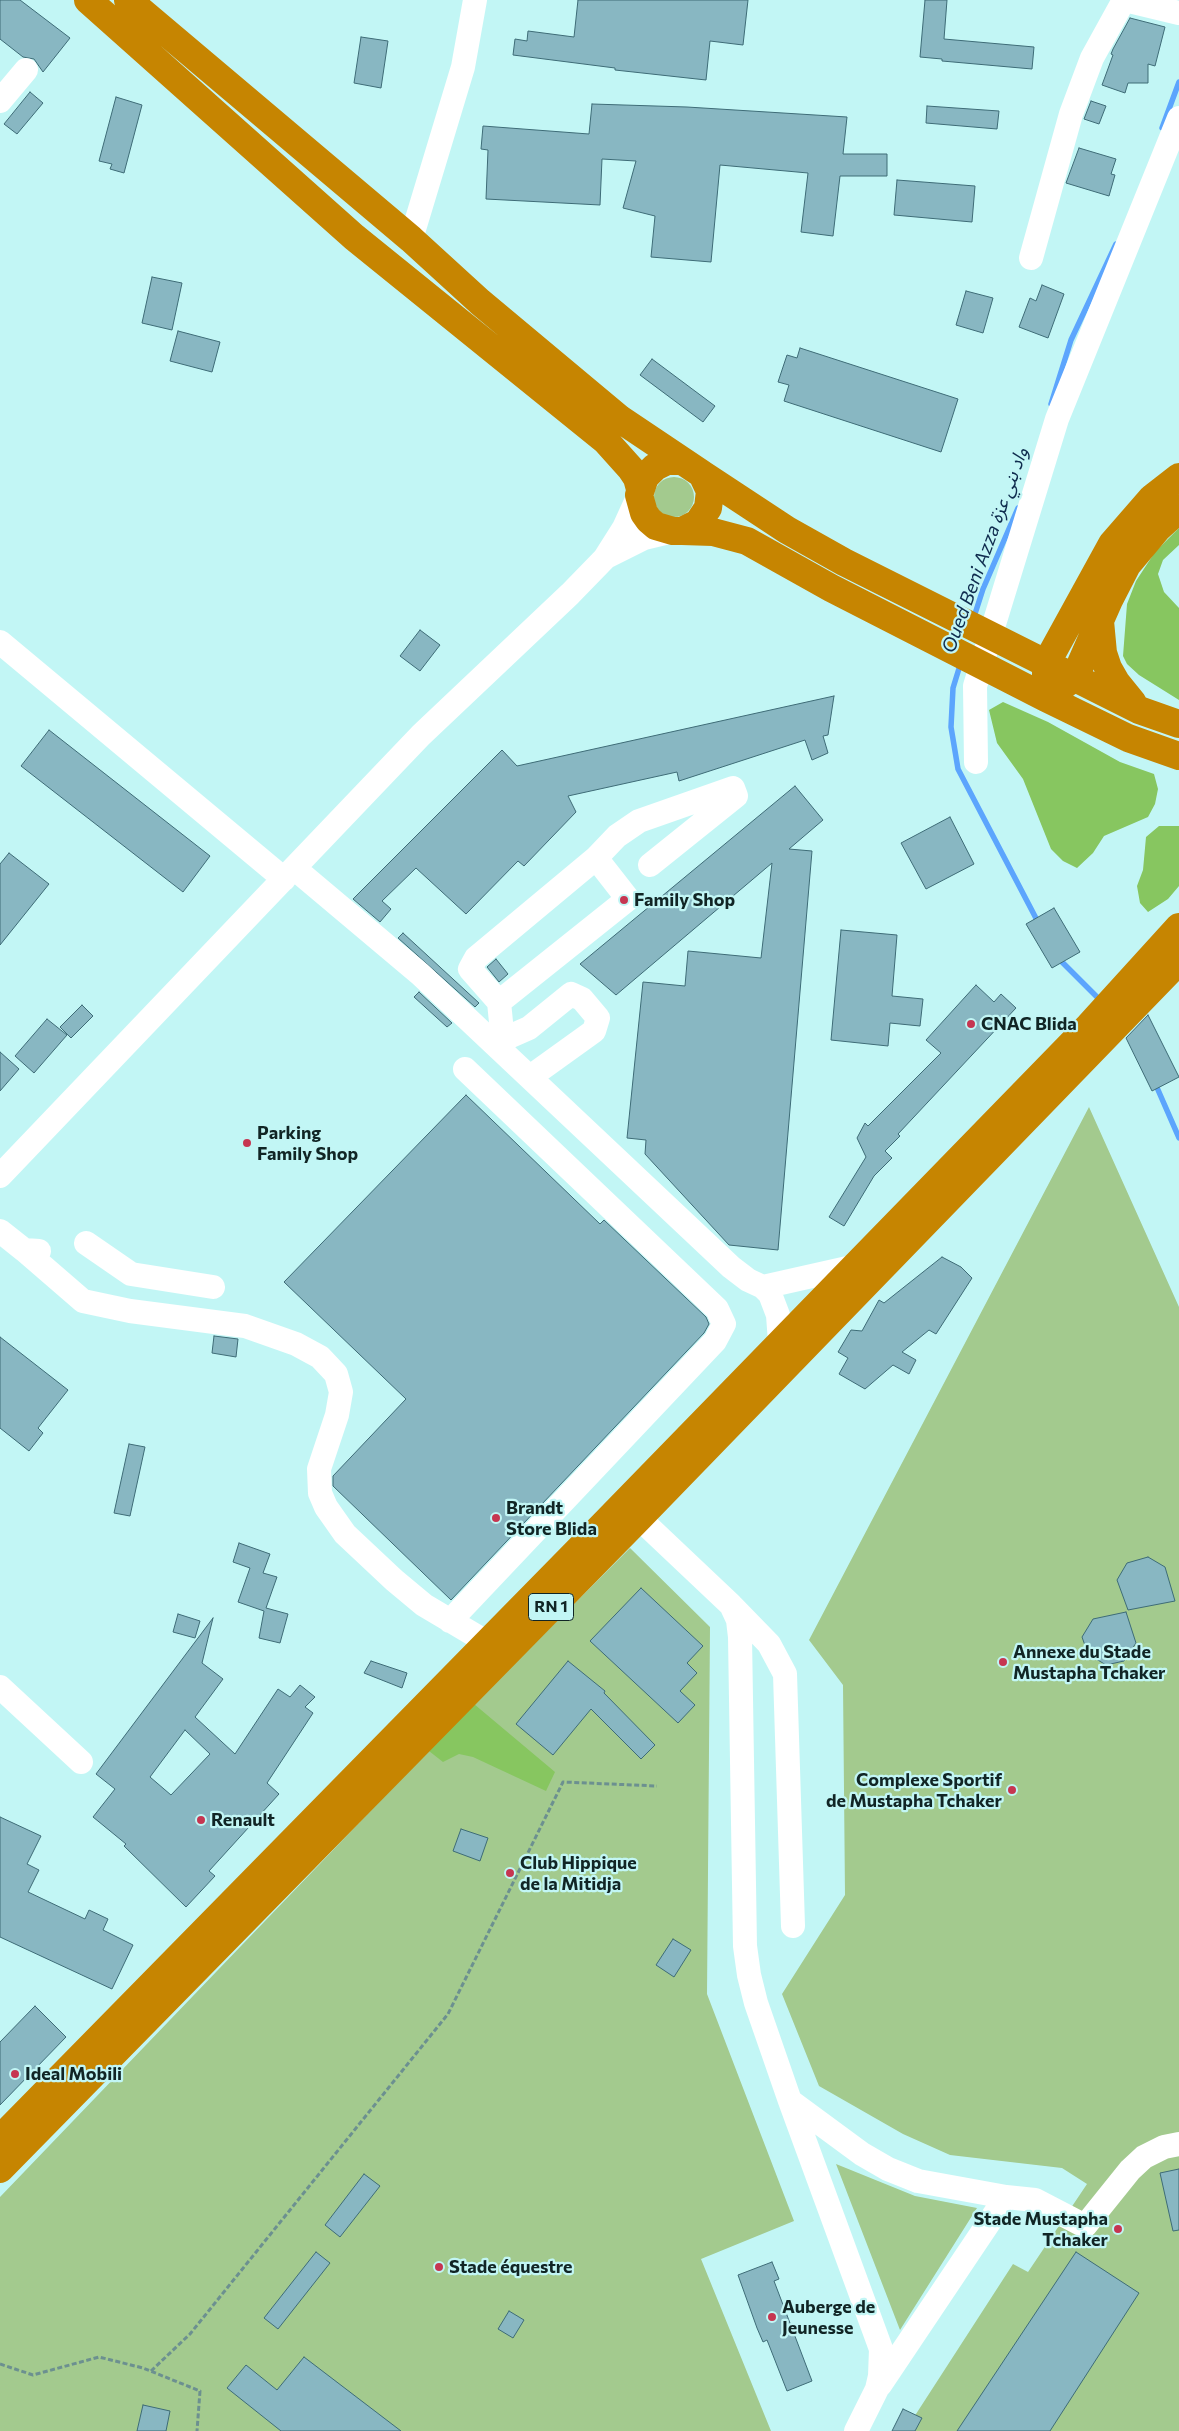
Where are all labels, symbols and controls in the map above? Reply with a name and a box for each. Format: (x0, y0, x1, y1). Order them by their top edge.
water label: Oued Beni Azza واد بني عزة (937, 444, 1033, 656)
place label: Family Shop (634, 889, 735, 911)
marker: Family Shop (618, 894, 630, 906)
place label: CNAC Blida (981, 1013, 1077, 1035)
marker: CNAC Blida (965, 1018, 977, 1030)
place label: Parking Family Shop (257, 1122, 358, 1164)
marker: Parking Family Shop (241, 1137, 253, 1149)
place label: Brandt Store Blida (506, 1497, 597, 1540)
marker: Brandt Store Blida (490, 1512, 502, 1524)
road number: RN 1 (528, 1594, 574, 1620)
place label: Annexe du Stade Mustapha Tchaker (1013, 1641, 1166, 1684)
marker: Annexe du Stade Mustapha Tchaker (997, 1656, 1009, 1668)
place label: Complexe Sportif de Mustapha Tchaker (826, 1769, 1002, 1812)
marker: Complexe Sportif de Mustapha Tchaker (1006, 1784, 1018, 1796)
place label: Renault (211, 1809, 275, 1831)
marker: Renault (195, 1814, 207, 1826)
place label: Club Hippique de la Mitidja (520, 1852, 637, 1895)
marker: Club Hippique de la Mitidja (504, 1867, 516, 1879)
place label: Ideal Mobili (25, 2063, 122, 2085)
marker: Ideal Mobili (9, 2068, 21, 2080)
place label: Stade Mustapha Tchaker (973, 2208, 1108, 2250)
marker: Stade Mustapha Tchaker (1112, 2223, 1124, 2235)
place label: Stade équestre (449, 2256, 573, 2278)
marker: Stade équestre (433, 2261, 445, 2273)
place label: Auberge de Jeunesse (782, 2296, 875, 2338)
marker: Auberge de Jeunesse (766, 2311, 778, 2323)

